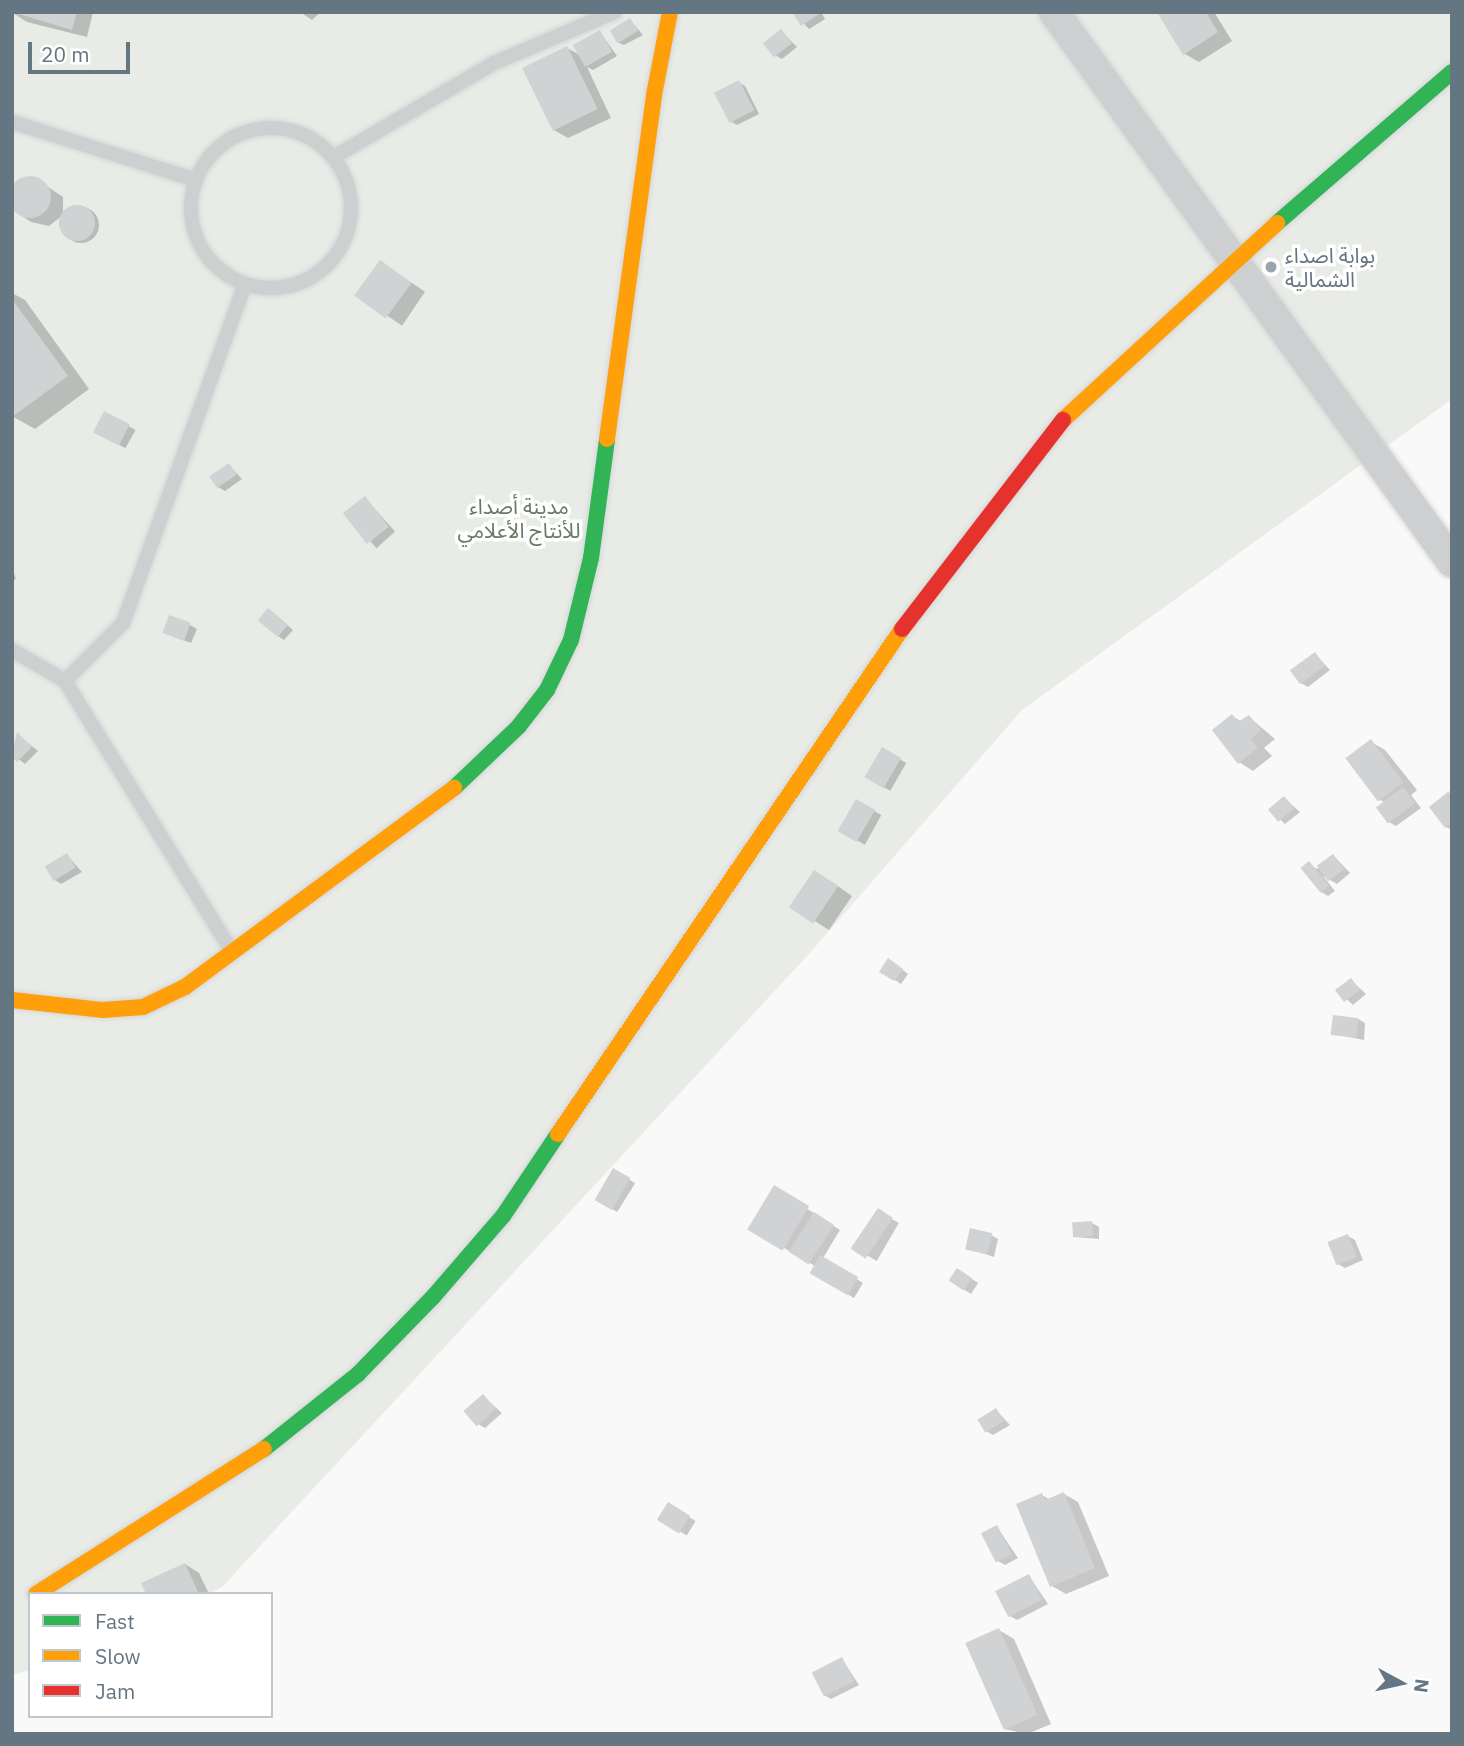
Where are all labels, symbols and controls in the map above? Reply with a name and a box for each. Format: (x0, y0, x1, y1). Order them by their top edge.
scale bar (32, 28, 133, 72)
text: 20 m (41, 40, 90, 68)
place label: بوابة اصداء الشمالية (1285, 242, 1375, 292)
marker: بوابة اصداء الشمالية (1263, 259, 1279, 275)
park label: مدينة أصداء للأنتاج الأعلامي (458, 493, 580, 543)
legend (28, 1592, 273, 1718)
text: Fast (95, 1607, 135, 1635)
text: Slow (95, 1642, 141, 1670)
north arrow (1366, 1648, 1436, 1718)
text: Jam (95, 1677, 135, 1705)
text: N (1409, 1677, 1435, 1694)

